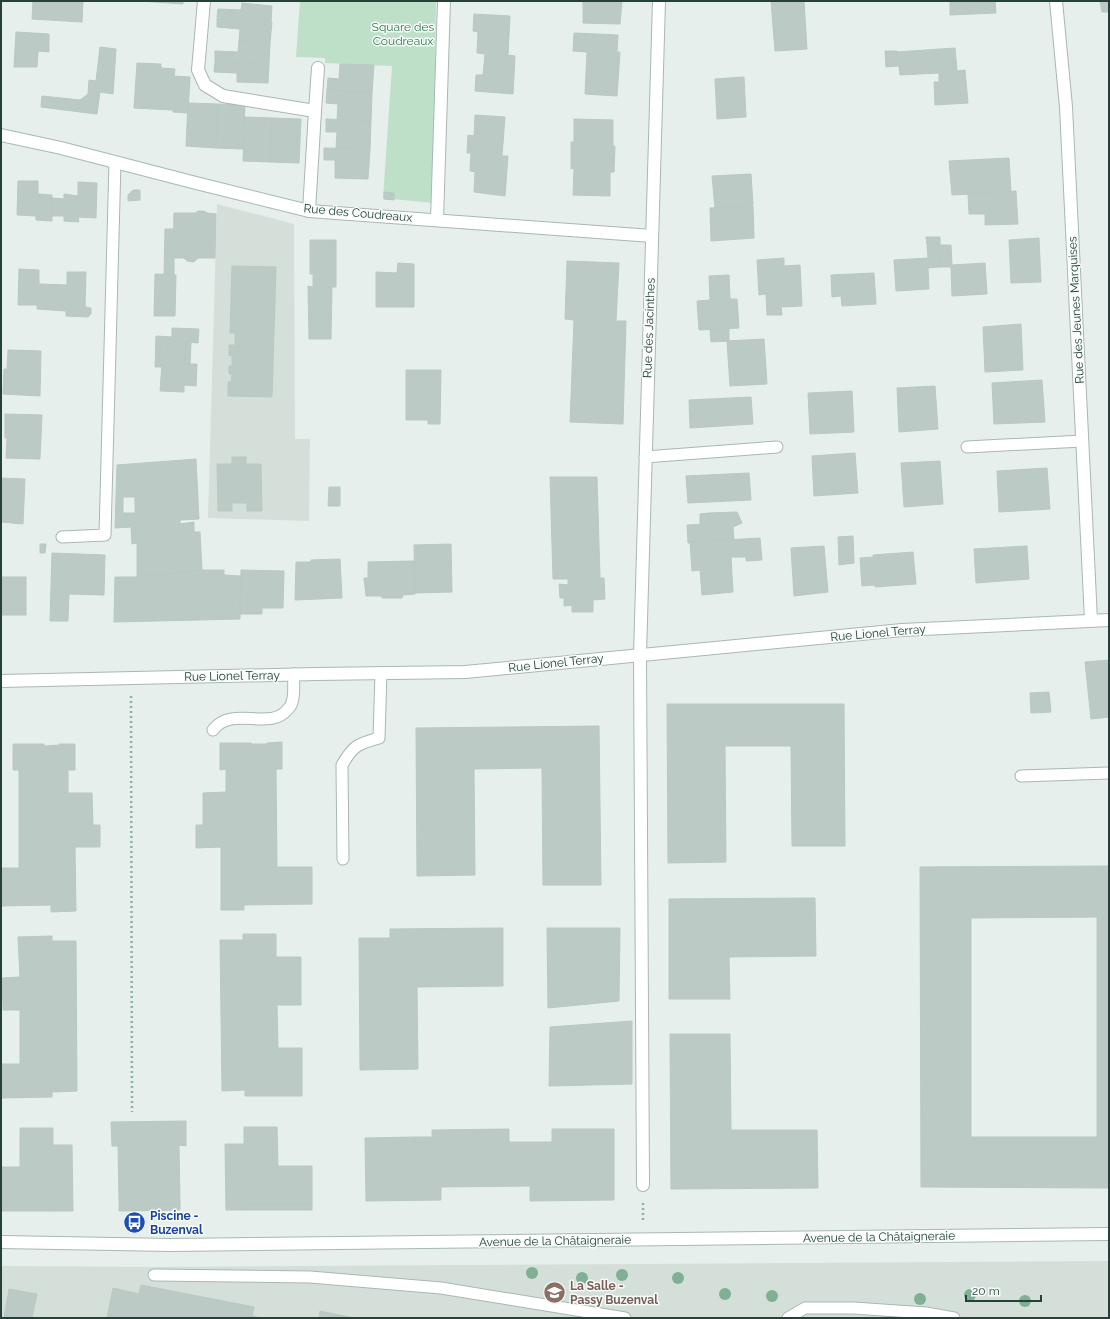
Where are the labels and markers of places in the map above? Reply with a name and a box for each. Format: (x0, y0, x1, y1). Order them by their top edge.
place label: Piscine - Buzenval (150, 1209, 203, 1237)
bus stop icon: Piscine - Buzenval (121, 1210, 147, 1236)
place label: La Salle - Passy Buzenval (570, 1279, 658, 1307)
school or university icon: La Salle - Passy Buzenval (542, 1280, 568, 1306)

